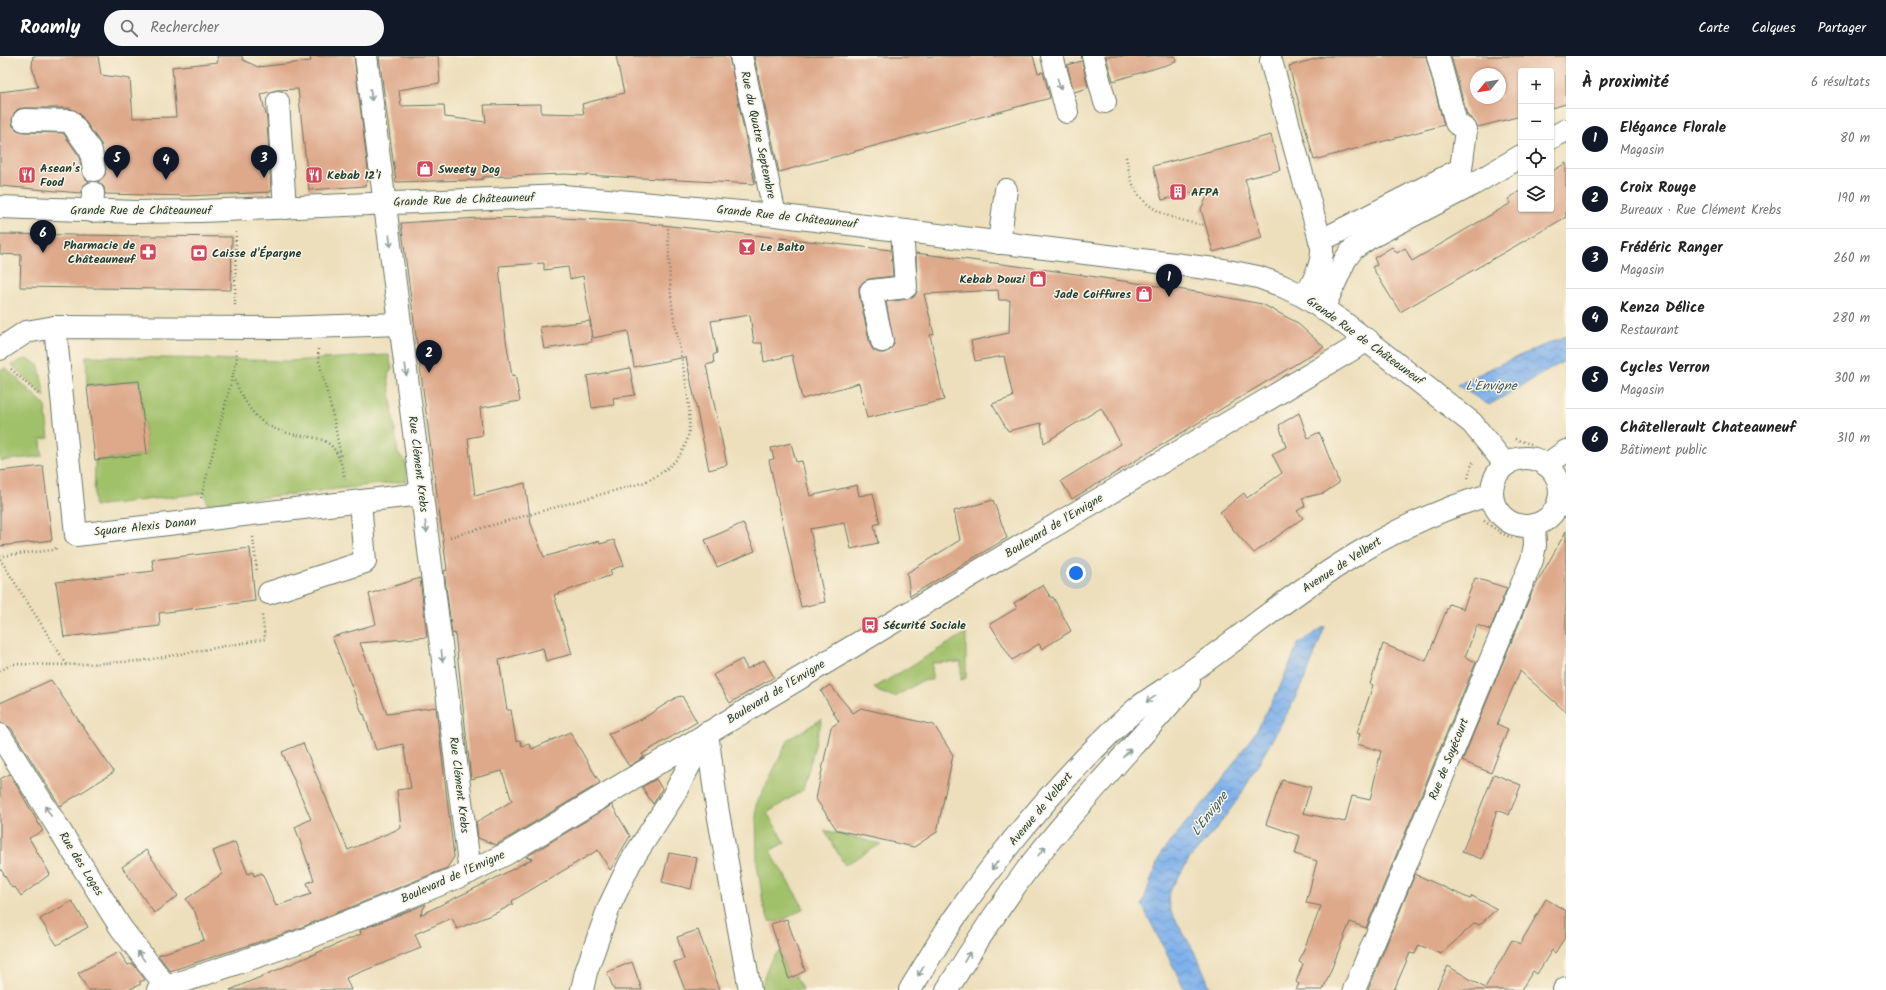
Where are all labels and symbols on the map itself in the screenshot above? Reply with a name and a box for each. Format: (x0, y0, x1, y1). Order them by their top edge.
north arrow (1470, 68, 1506, 104)
street label: Rue du Quatre Septembre (735, 69, 781, 201)
one-way arrow (1056, 77, 1064, 90)
one-way arrow (367, 88, 375, 101)
pin: 5 (104, 145, 130, 178)
pin: 3 (251, 145, 277, 178)
pin: 4 (153, 147, 179, 180)
place label: Asean's Food (40, 159, 80, 192)
shop icon: Sweety Dog (415, 159, 435, 179)
place label: Sweety Dog (438, 160, 501, 179)
restaurant icon: Asean's Food (17, 165, 37, 185)
restaurant icon: Kebab 12'i (304, 165, 324, 185)
place label: Kebab 12'i (327, 166, 382, 185)
building icon: AFPA (1168, 182, 1188, 202)
place label: AFPA (1191, 183, 1220, 202)
street label: Grande Rue de Châteauneuf (393, 188, 537, 212)
street label: Grande Rue de Châteauneuf (716, 200, 860, 234)
street label: Grande Rue de Châteauneuf (70, 201, 213, 220)
pin: 6 (30, 220, 56, 253)
one-way arrow (386, 234, 394, 247)
place label: Pharmacie de Châteauneuf (63, 236, 137, 269)
bar icon: Le Balto (737, 237, 757, 257)
place label: Le Balto (760, 238, 805, 257)
pharmacy icon: Pharmacie de Châteauneuf (138, 242, 158, 262)
bank icon: Caisse d'Épargne (189, 243, 209, 263)
place label: Caisse d'Épargne (212, 244, 301, 263)
pin: 1 (1156, 264, 1182, 297)
shop icon: Kebab Douzi (1028, 269, 1048, 289)
place label: Kebab Douzi (959, 270, 1026, 289)
shop icon: Jade Coiffures (1134, 284, 1154, 304)
place label: Jade Coiffures (1054, 285, 1131, 304)
street label: Grande Rue de Châteauneuf (1302, 292, 1429, 391)
pin: 2 (416, 340, 442, 373)
one-way arrow (402, 363, 410, 376)
water label: L'Envigne (1465, 376, 1518, 397)
street label: Rue Clément Krebs (403, 415, 433, 513)
street label: Boulevard de l'Envigne (1001, 489, 1108, 563)
street label: Square Alexis Danan (93, 512, 197, 542)
one-way arrow (422, 520, 430, 533)
street label: Avenue de Velbert (1299, 532, 1386, 598)
your location (1066, 563, 1086, 583)
bus stop icon: Sécurité Sociale (860, 615, 880, 635)
place label: Sécurité Sociale (883, 616, 966, 635)
one-way arrow (438, 649, 446, 662)
street label: Boulevard de l'Envigne (723, 655, 830, 729)
one-way arrow (1146, 695, 1157, 703)
street label: Rue de Soyécourt (1424, 715, 1474, 803)
street label: Rue Clément Krebs (444, 736, 474, 834)
one-way arrow (1123, 747, 1132, 758)
street label: Avenue de Velbert (1004, 768, 1078, 850)
water label: L'Envigne (1186, 786, 1234, 841)
one-way arrow (44, 806, 52, 817)
street label: Rue des Loges (54, 828, 108, 900)
street label: Boulevard de l'Envigne (398, 845, 509, 909)
one-way arrow (1038, 845, 1047, 856)
one-way arrow (991, 859, 1000, 870)
one-way arrow (137, 951, 145, 962)
one-way arrow (963, 951, 971, 963)
one-way arrow (917, 966, 925, 977)

